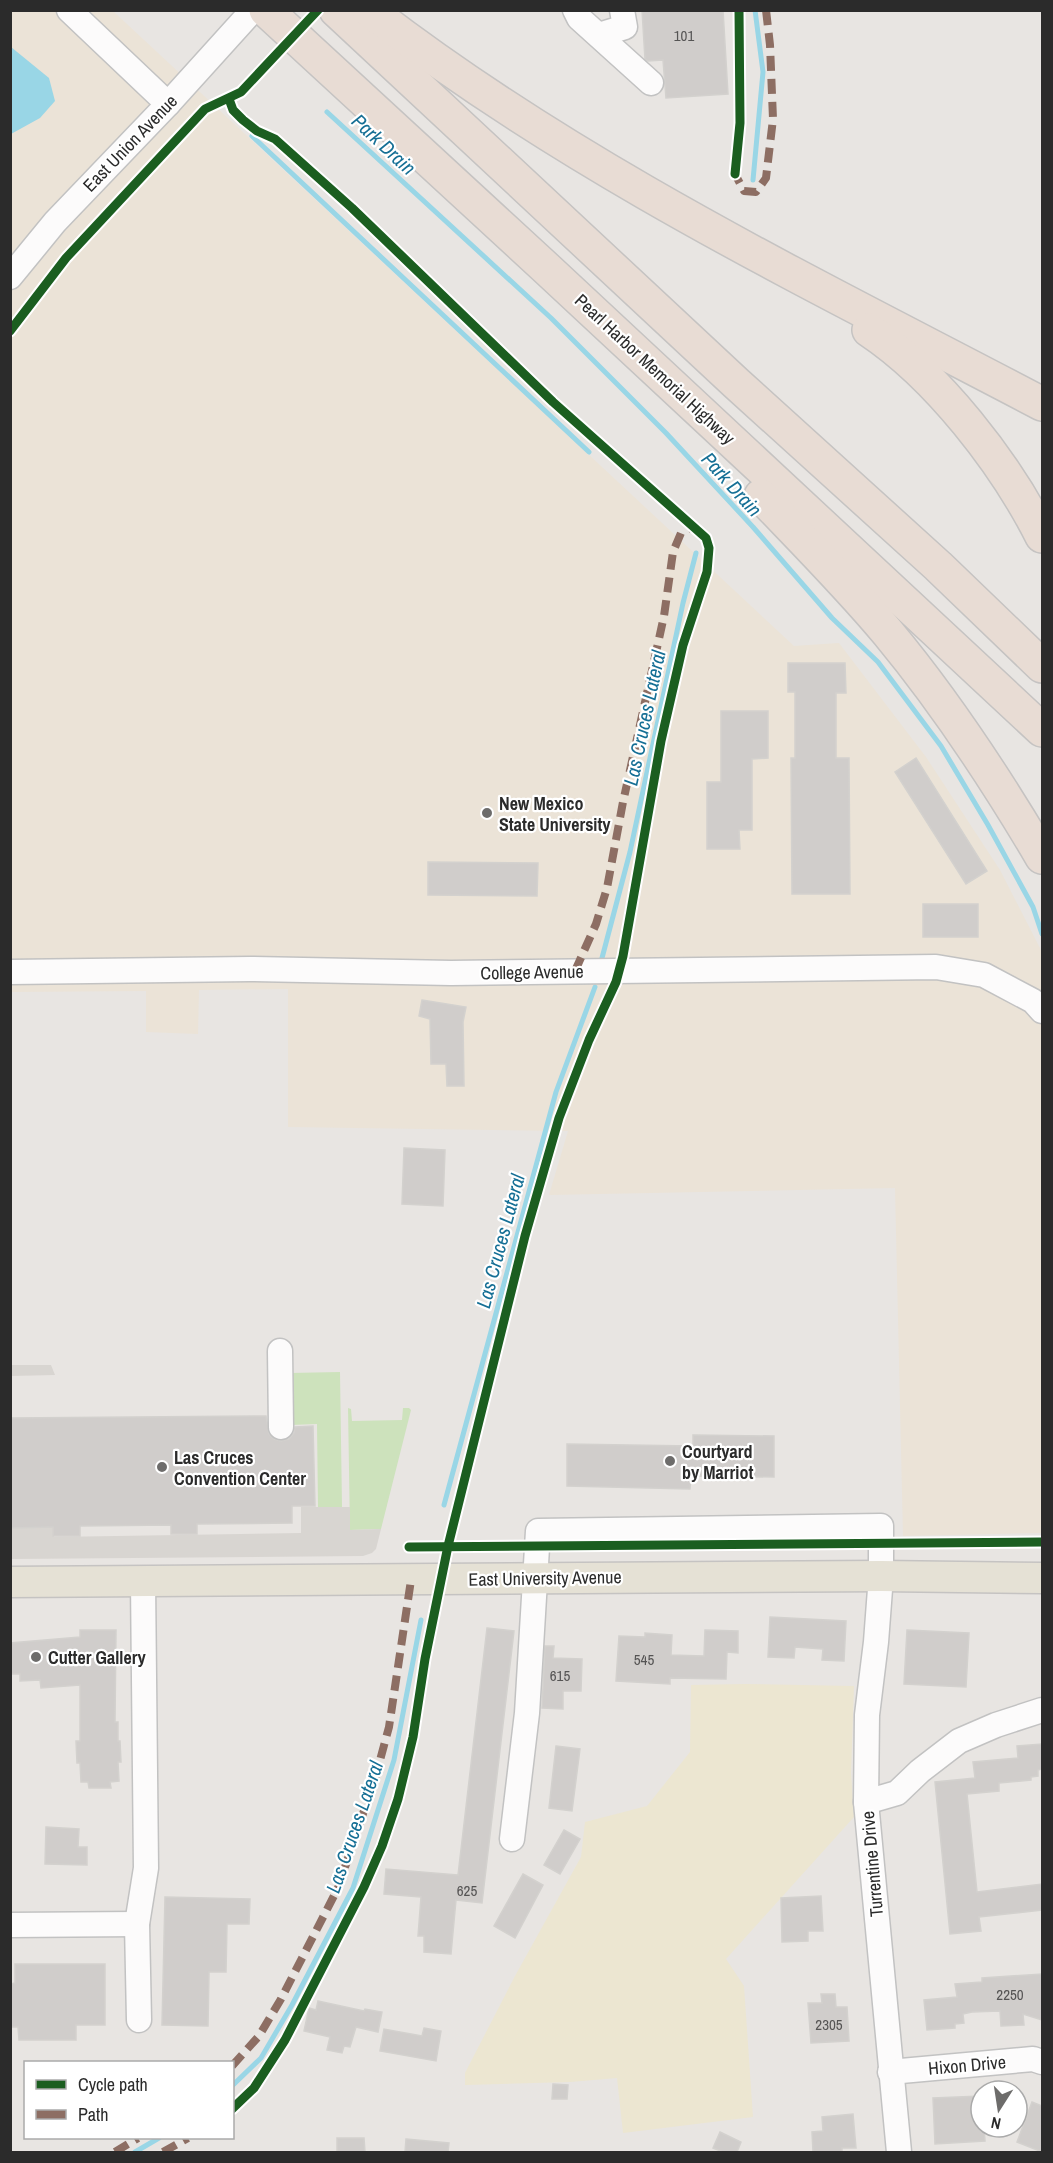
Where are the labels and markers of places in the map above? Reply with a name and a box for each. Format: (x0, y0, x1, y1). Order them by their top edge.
place label: New Mexico State University (499, 791, 611, 837)
marker: New Mexico State University (480, 806, 494, 820)
place label: Courtyard by Marriot (682, 1439, 753, 1485)
place label: Las Cruces Convention Center (174, 1445, 306, 1491)
marker: Courtyard by Marriot (663, 1454, 677, 1468)
marker: Las Cruces Convention Center (155, 1460, 169, 1474)
place label: Cutter Gallery (48, 1645, 146, 1670)
marker: Cutter Gallery (29, 1650, 43, 1664)

